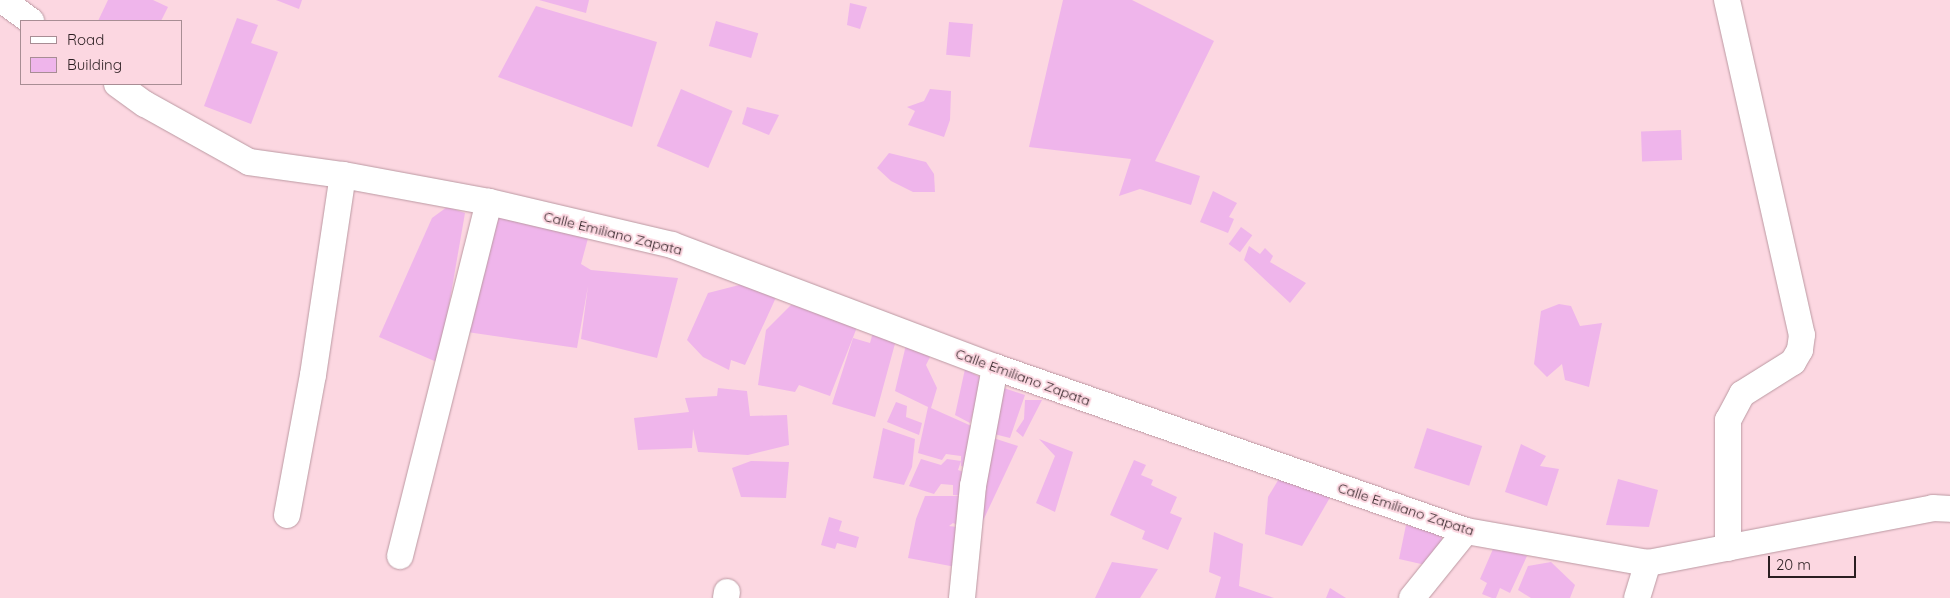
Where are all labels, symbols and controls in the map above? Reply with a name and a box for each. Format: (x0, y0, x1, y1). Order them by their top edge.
legend (20, 20, 182, 85)
text: Road (67, 30, 104, 49)
text: Building (67, 55, 122, 74)
street label: Calle Emiliano Zapata (542, 208, 684, 258)
street label: Calle Emiliano Zapata (953, 345, 1093, 409)
street label: Calle Emiliano Zapata (1336, 479, 1476, 539)
scale bar (1770, 546, 1858, 578)
text: 20 m (1776, 555, 1811, 574)

